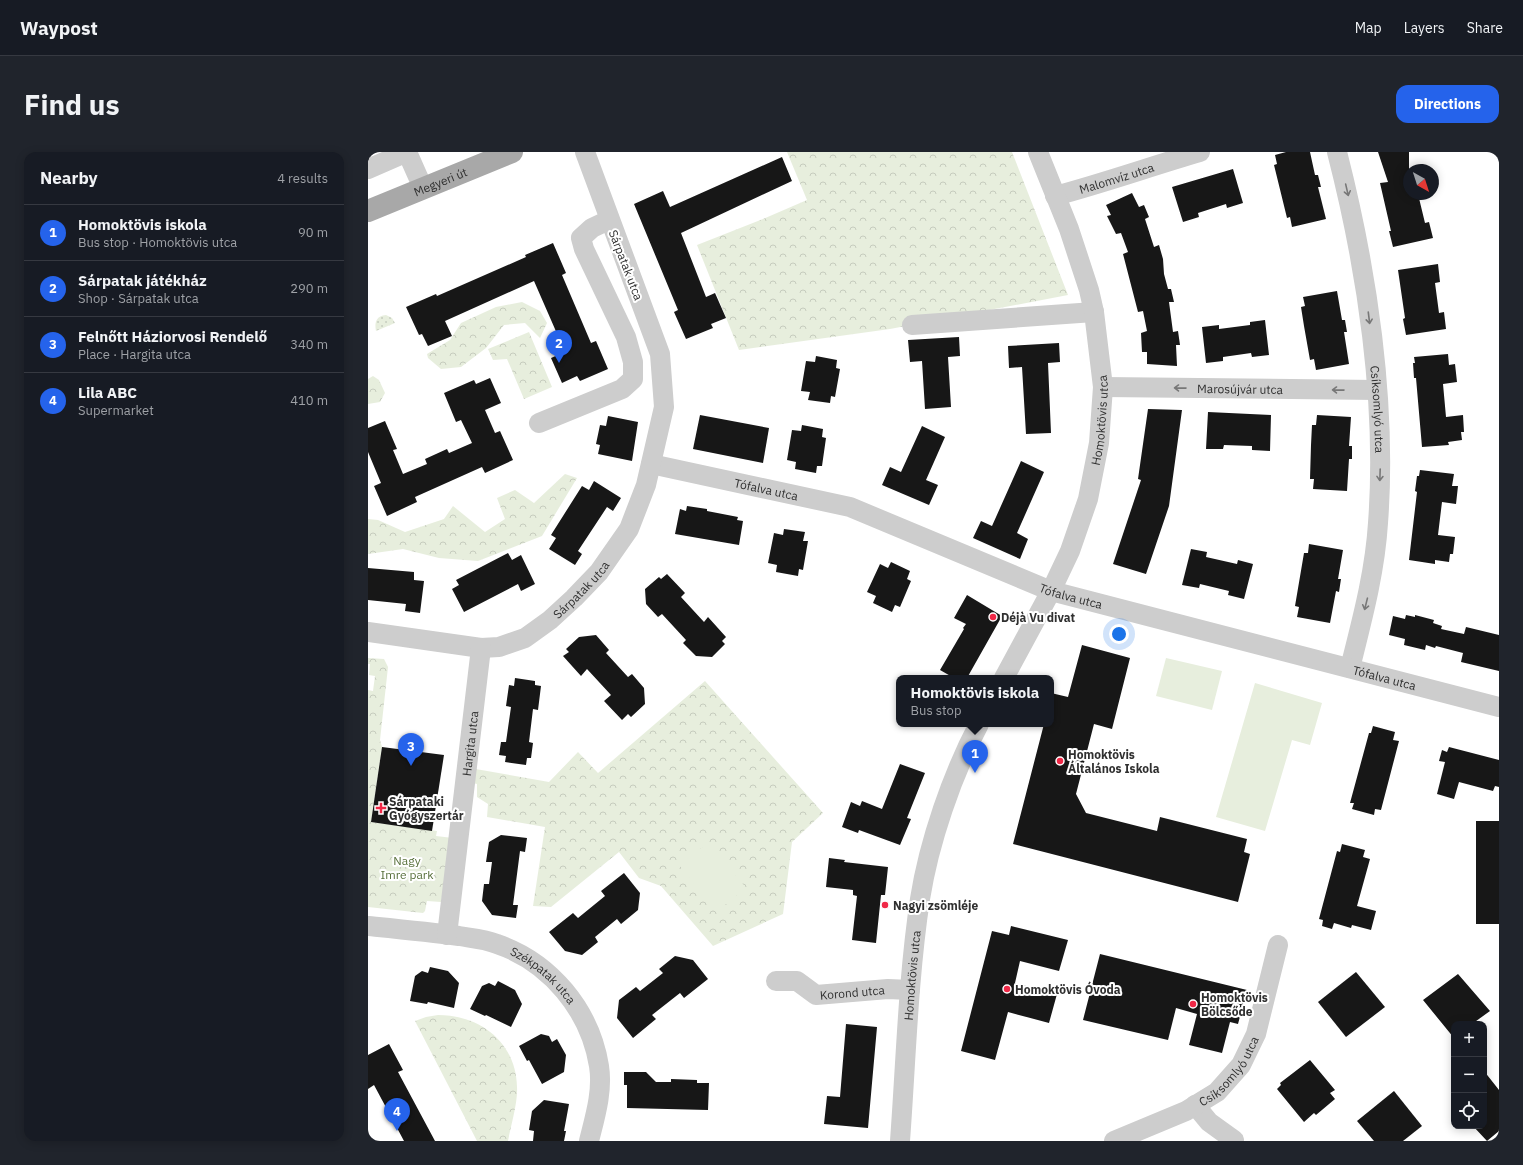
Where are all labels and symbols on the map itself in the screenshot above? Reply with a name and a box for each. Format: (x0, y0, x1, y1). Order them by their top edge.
street label: Malomvíz utca (1077, 159, 1156, 196)
street label: Megyeri út (411, 164, 469, 199)
north arrow (1403, 164, 1439, 200)
one-way arrow (1343, 183, 1351, 196)
street label: Sárpatak utca (606, 228, 647, 303)
one-way arrow (1366, 311, 1373, 324)
pin: 2 (546, 330, 572, 363)
street label: Csíksomlyó utca (1368, 365, 1388, 454)
street label: Homoktövis utca (1087, 374, 1111, 467)
street label: Marosújvár utca (1197, 381, 1284, 396)
one-way arrow (1174, 384, 1187, 392)
one-way arrow (1332, 386, 1345, 394)
one-way arrow (1376, 468, 1384, 481)
street label: Tófalva utca (733, 475, 800, 503)
street label: Sárpatak utca (550, 557, 612, 621)
street label: Tófalva utca (1037, 580, 1105, 612)
one-way arrow (1362, 598, 1370, 611)
place label: Déjà Vu divat (1001, 610, 1076, 625)
marker: Déjà Vu divat (988, 612, 998, 622)
your location (1109, 624, 1129, 644)
street label: Tófalva utca (1351, 662, 1418, 693)
street label: Hargita utca (458, 709, 481, 777)
pin: 3 (398, 733, 424, 766)
pin: 1 (962, 740, 988, 773)
place label: Homoktövis Általános Iskola (1068, 747, 1160, 776)
marker: Homoktövis Általános Iskola (1055, 756, 1065, 766)
place label: Sárpataki Gyógyszertár (389, 794, 464, 823)
marker: Sárpataki Gyógyszertár (376, 803, 386, 813)
park label: Nagy Imre park (380, 853, 434, 882)
place label: Nagyi zsömléje (893, 898, 978, 913)
marker: Nagyi zsömléje (880, 900, 890, 910)
street label: Homoktövis utca (900, 929, 923, 1021)
street label: Székpatak utca (508, 943, 580, 1007)
place label: Homoktövis Óvoda (1015, 981, 1121, 997)
street label: Korond utca (819, 982, 886, 1002)
marker: Homoktövis Óvoda (1002, 984, 1012, 994)
place label: Homoktövis Bölcsőde (1201, 990, 1268, 1019)
marker: Homoktövis Bölcsőde (1188, 999, 1198, 1009)
street label: Csíksomlyó utca (1196, 1033, 1262, 1109)
pin: 4 (384, 1098, 410, 1131)

